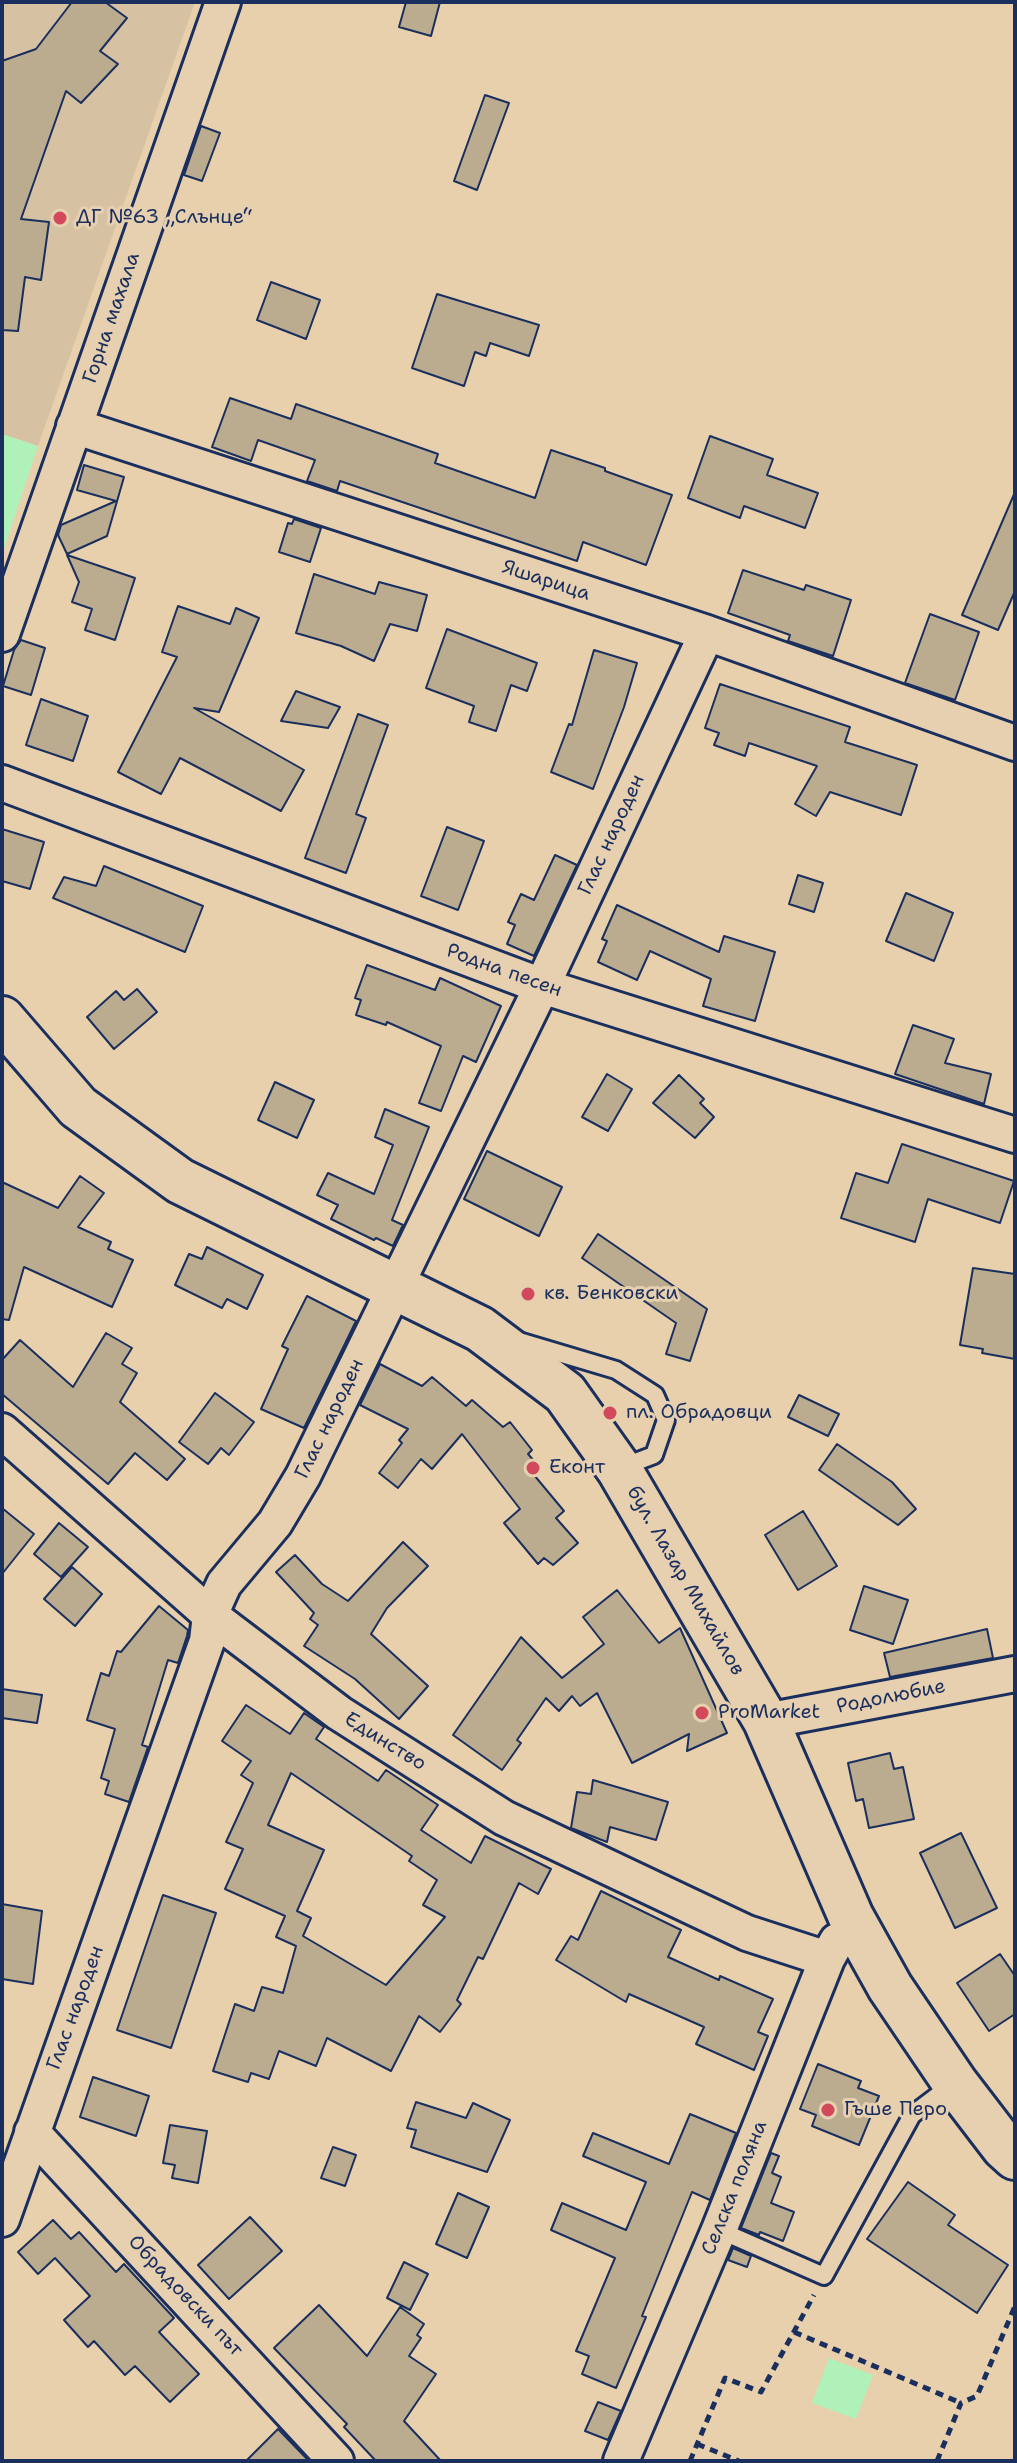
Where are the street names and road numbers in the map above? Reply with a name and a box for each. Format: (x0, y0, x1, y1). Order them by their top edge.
street label: Горна махала (78, 249, 146, 387)
street label: Яшарица (499, 556, 593, 606)
street label: Глас народен (574, 771, 650, 899)
street label: Родна песен (443, 939, 565, 1003)
street label: Глас народен (291, 1355, 369, 1483)
street label: бул. Лазар Михайлов (621, 1482, 749, 1680)
street label: Родолюбие (834, 1675, 948, 1719)
street label: Единство (340, 1707, 430, 1777)
street label: Глас народен (42, 1943, 110, 2073)
street label: Селска поляна (697, 2117, 773, 2259)
street label: Обрадовски път (123, 2230, 247, 2362)

